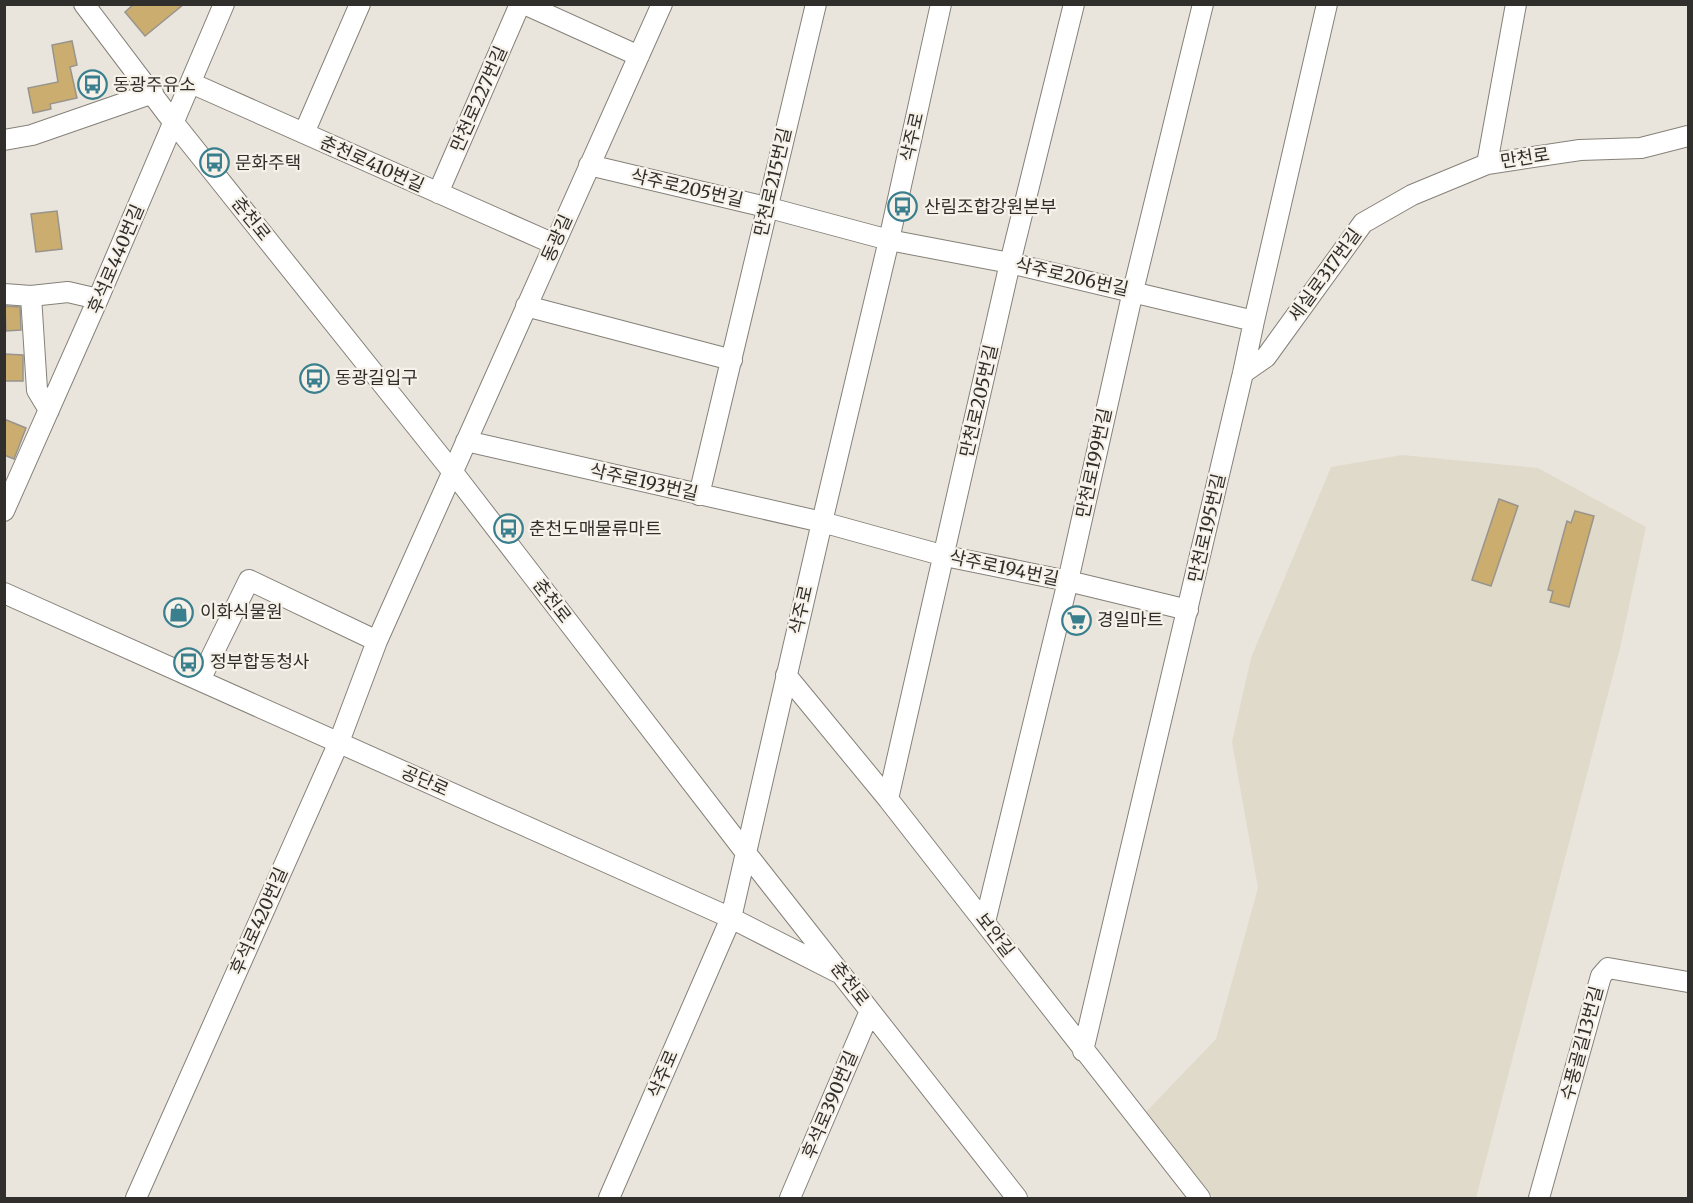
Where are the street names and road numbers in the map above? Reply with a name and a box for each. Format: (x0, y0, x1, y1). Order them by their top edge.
street label: 만천로227번길 (445, 42, 512, 155)
street label: 삭주로 (895, 110, 928, 164)
street label: 만천로215번길 (749, 125, 796, 239)
street label: 춘천로410번길 (317, 130, 428, 197)
street label: 만천로 (1499, 142, 1551, 173)
street label: 삭주로205번길 (629, 163, 746, 212)
street label: 춘천로 (227, 192, 276, 245)
street label: 후석로440번길 (82, 201, 149, 317)
street label: 동광길 (536, 210, 577, 265)
street label: 세실로317번길 (1283, 224, 1366, 326)
street label: 삭주로206번길 (1013, 252, 1131, 301)
street label: 만천로205번길 (954, 342, 1003, 459)
street label: 만천로199번길 (1071, 406, 1116, 520)
street label: 삭주로193번길 (588, 458, 701, 505)
street label: 만천로195번길 (1183, 471, 1230, 585)
street label: 삭주로194번길 (947, 545, 1061, 590)
street label: 춘천로 (528, 574, 577, 627)
street label: 삭주로 (784, 583, 817, 637)
street label: 공단로 (398, 760, 453, 801)
street label: 후석로420번길 (225, 864, 292, 978)
street label: 보안길 (971, 908, 1020, 961)
street label: 춘천로 (826, 957, 875, 1010)
street label: 수풍골길13번길 (1555, 983, 1608, 1102)
street label: 삭주로 (642, 1046, 683, 1101)
street label: 후석로390번길 (796, 1047, 863, 1162)

